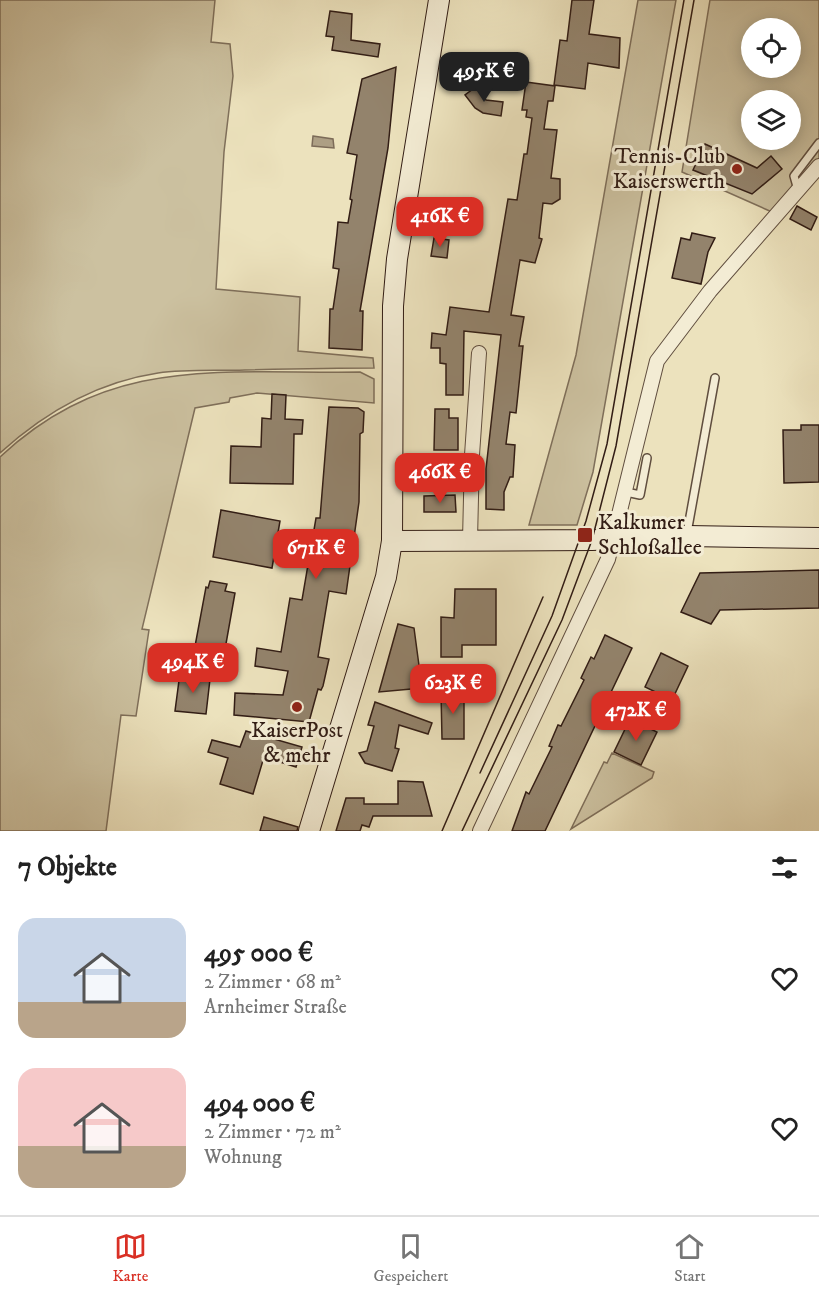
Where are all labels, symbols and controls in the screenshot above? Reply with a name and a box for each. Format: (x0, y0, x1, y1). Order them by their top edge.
map controls (741, 18, 801, 150)
button: locate (741, 18, 801, 78)
pin: 495K € (435, 52, 533, 103)
text: 495K € (453, 59, 515, 84)
button: layers (741, 90, 801, 150)
place label: Tennis-Club Kaiserswerth (613, 143, 725, 195)
marker: Tennis-Club Kaiserswerth (730, 162, 744, 176)
pin: 416K € (391, 197, 489, 248)
text: 416K € (410, 204, 470, 229)
pin: 466K € (391, 453, 489, 504)
text: 466K € (409, 460, 471, 485)
place label: Kalkumer Schloßallee (598, 509, 702, 561)
marker: Kalkumer Schloßallee (576, 526, 594, 544)
pin: 671K € (267, 529, 365, 580)
text: 671K € (287, 536, 345, 561)
pin: 494K € (144, 643, 242, 694)
text: 494K € (161, 650, 225, 675)
pin: 623K € (404, 664, 502, 715)
text: 623K € (424, 671, 482, 696)
pin: 472K € (587, 691, 685, 742)
text: 472K € (605, 698, 667, 723)
marker: KaiserPost & mehr (290, 700, 304, 714)
place label: KaiserPost & mehr (251, 717, 343, 769)
text: 7 Objekte (18, 851, 117, 884)
icon: filters (768, 851, 801, 884)
text: 495 000 € (204, 937, 313, 970)
icon: home (66, 942, 138, 1014)
icon: heart (768, 962, 801, 995)
text: 2 Zimmer · 68 m² (204, 970, 341, 995)
text: Arnheimer Straße (204, 995, 347, 1020)
text: 494 000 € (204, 1087, 315, 1120)
icon: home (66, 1092, 138, 1164)
icon: heart (768, 1112, 801, 1145)
text: 2 Zimmer · 72 m² (204, 1120, 341, 1145)
text: Wohnung (204, 1145, 282, 1170)
tab: Karte (113, 1230, 148, 1286)
tab: Gespeichert (373, 1230, 448, 1286)
tab: Start (673, 1230, 706, 1286)

